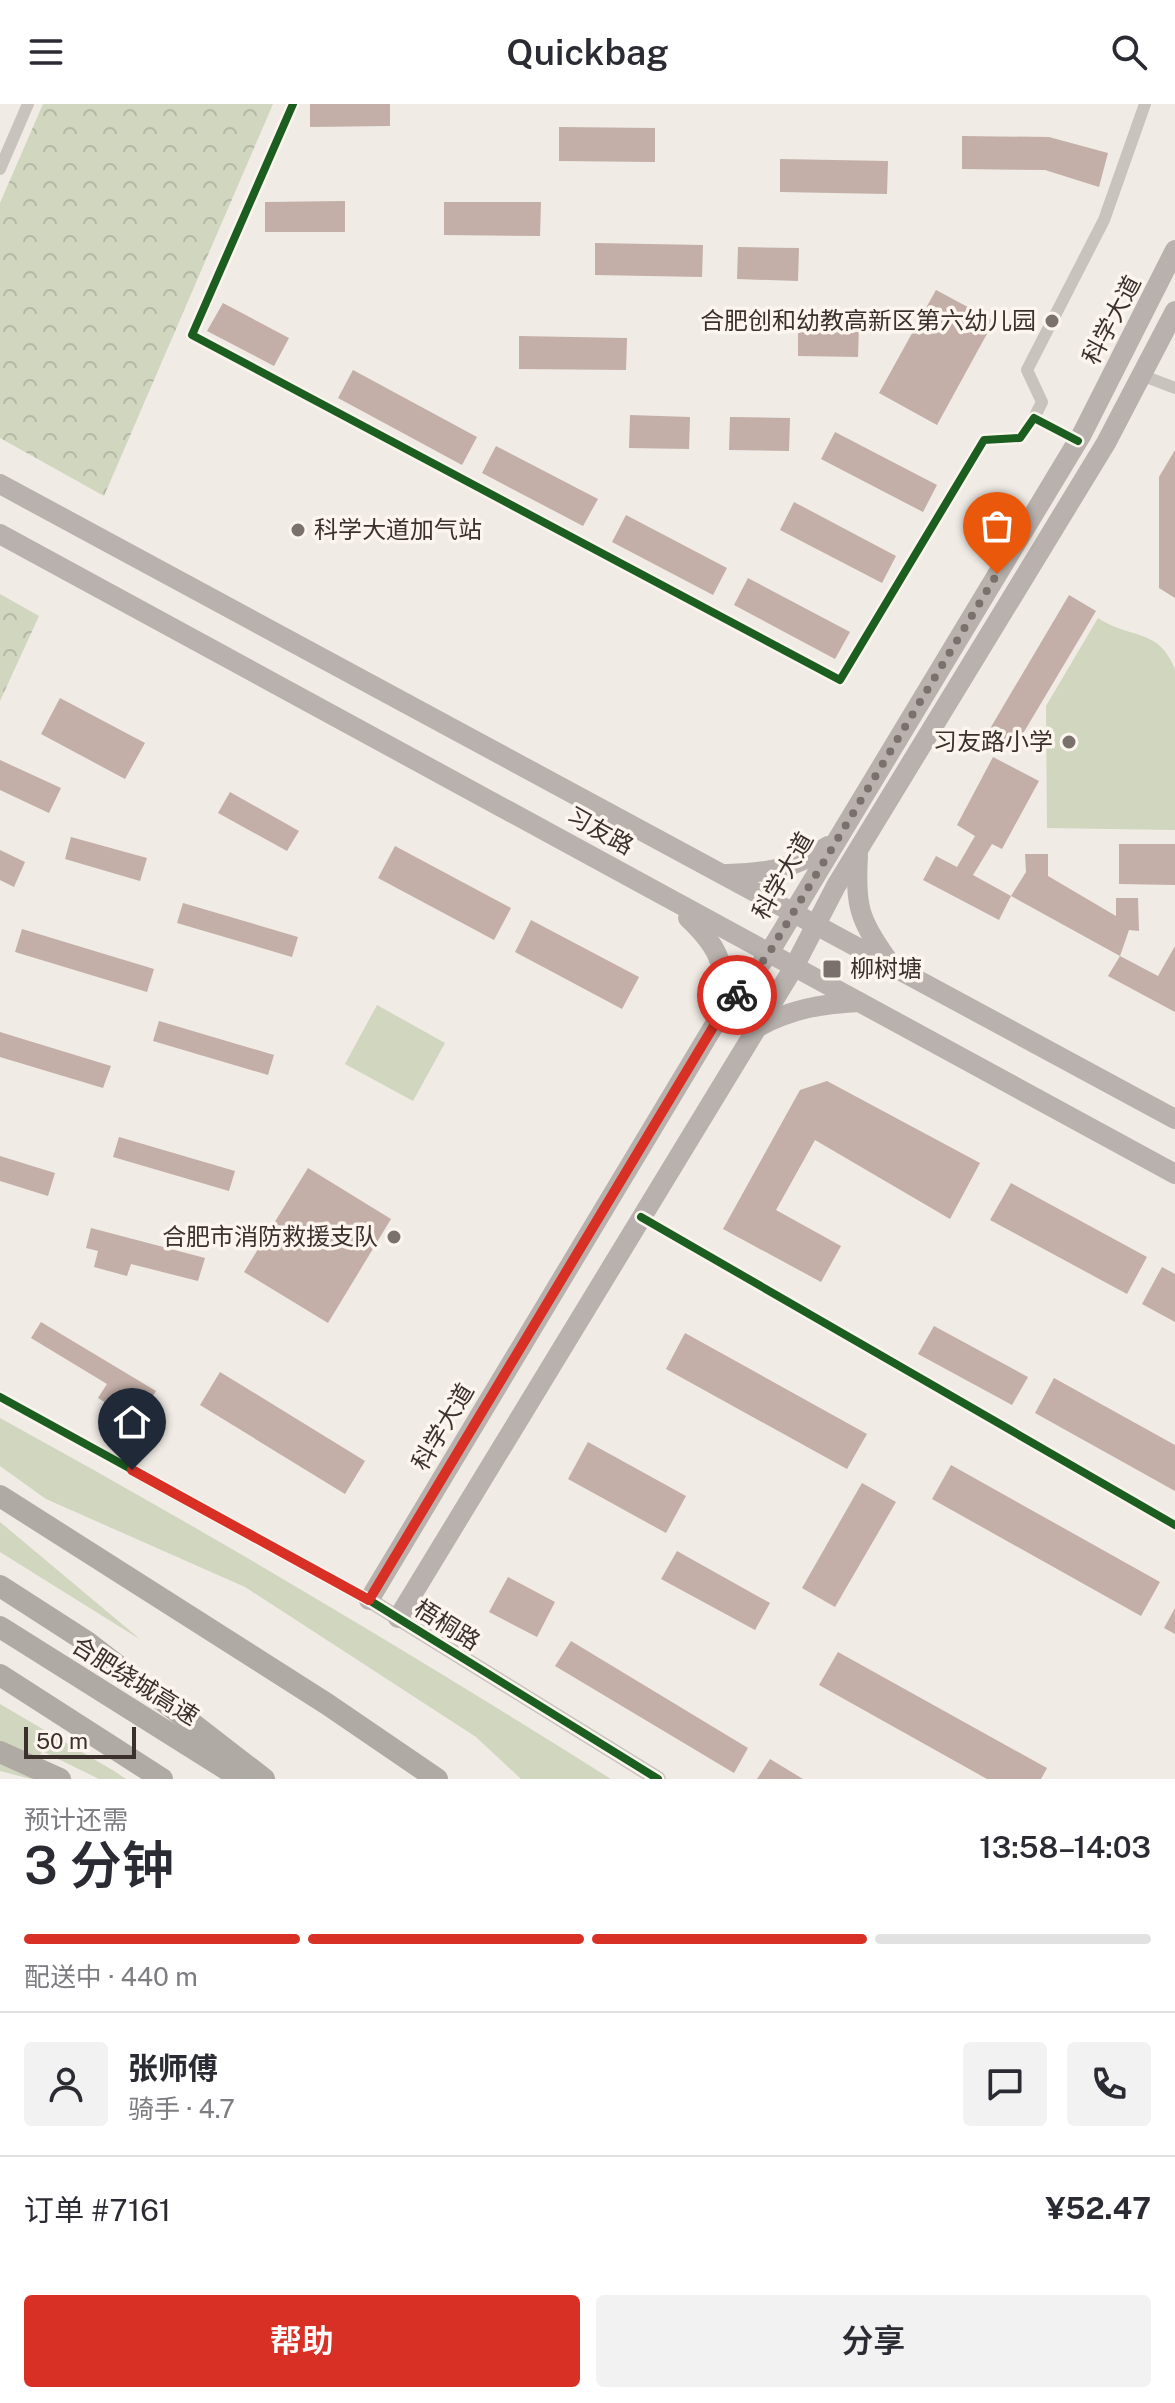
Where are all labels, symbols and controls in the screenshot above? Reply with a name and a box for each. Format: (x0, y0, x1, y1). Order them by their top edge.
icon: menu (24, 30, 68, 74)
icon: search (1107, 30, 1151, 74)
text: Quickbag (506, 31, 669, 73)
street label: 科学大道 (1076, 271, 1146, 368)
place label: 合肥创和幼教高新区第六幼儿园 (700, 306, 1036, 334)
marker: 合肥创和幼教高新区第六幼儿园 (1043, 312, 1061, 330)
pin (963, 492, 1031, 574)
icon: bag (975, 504, 1019, 548)
place label: 科学大道加气站 (314, 515, 482, 543)
marker: 科学大道加气站 (289, 521, 307, 539)
place label: 习友路小学 (933, 727, 1053, 755)
marker: 习友路小学 (1060, 733, 1078, 751)
street label: 习友路 (562, 800, 639, 860)
street label: 科学大道 (746, 827, 818, 924)
place label: 柳树塘 (850, 954, 922, 982)
courier (697, 955, 777, 1035)
marker: 柳树塘 (821, 958, 843, 980)
icon: bike (715, 973, 759, 1017)
place label: 合肥市消防救援支队 (162, 1222, 378, 1250)
marker: 合肥市消防救援支队 (385, 1228, 403, 1246)
street label: 科学大道 (405, 1378, 479, 1475)
pin (98, 1388, 166, 1470)
icon: home (110, 1400, 154, 1444)
street label: 梧桐路 (410, 1593, 485, 1655)
street label: 合肥绕城高速 (67, 1630, 204, 1730)
scale bar (24, 1723, 136, 1759)
text: 50 m (36, 1728, 88, 1754)
text: 预计还需 (24, 1804, 128, 1835)
text: 13:58–14:03 (979, 1829, 1151, 1865)
text: 3 分钟 (24, 1835, 174, 1896)
text: 配送中 · 440 m (24, 1961, 198, 1992)
button: person (24, 2042, 108, 2126)
button: chat (963, 2042, 1047, 2126)
button: phone (1067, 2042, 1151, 2126)
text: 张师傅 (128, 2050, 218, 2086)
text: 骑手 · 4.7 (128, 2093, 235, 2124)
text: ¥52.47 (1045, 2190, 1151, 2226)
text: 订单 #7161 (24, 2192, 171, 2228)
button: 帮助 (24, 2295, 580, 2387)
button: 分享 (596, 2295, 1151, 2387)

